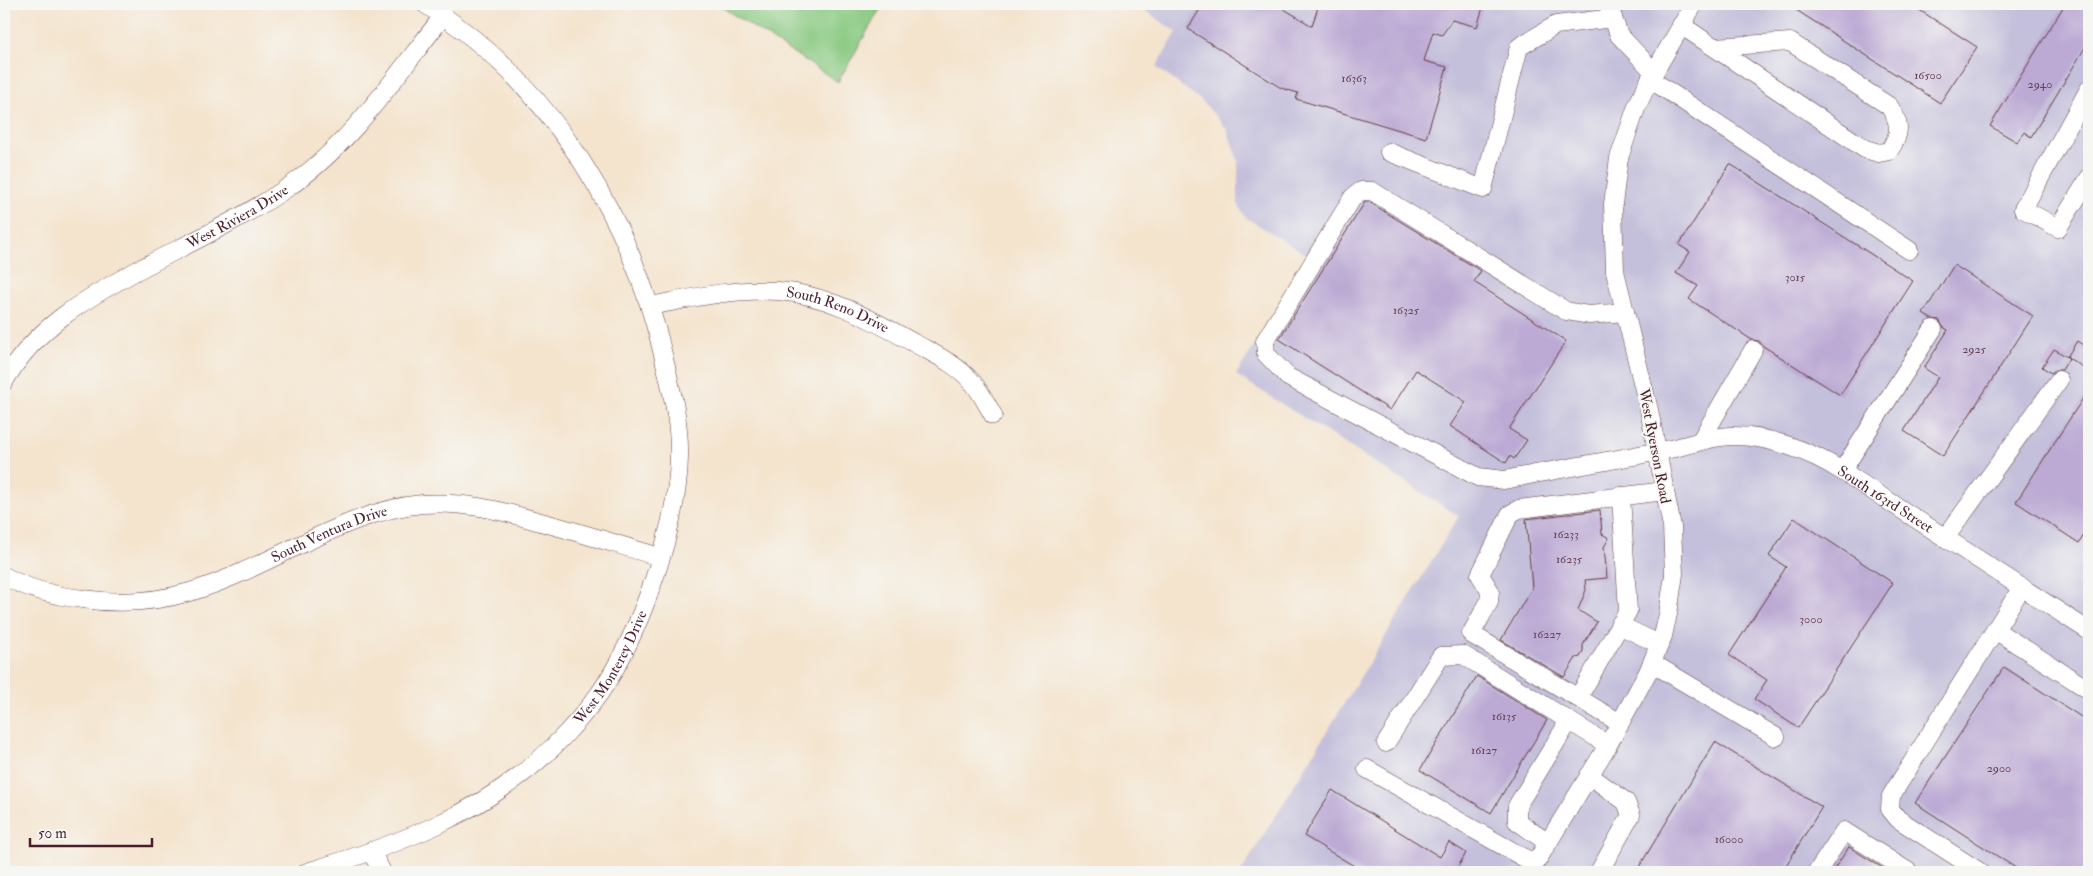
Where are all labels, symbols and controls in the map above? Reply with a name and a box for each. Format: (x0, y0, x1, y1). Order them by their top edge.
house number: 16500 (1914, 68, 1942, 83)
house number: 16363 (1341, 71, 1367, 86)
house number: 2940 (2028, 77, 2052, 92)
street label: West Riviera Drive (183, 181, 292, 254)
house number: 3015 (1785, 270, 1806, 285)
street label: South Reno Drive (785, 283, 892, 337)
house number: 16325 (1393, 303, 1420, 318)
house number: 2925 (1962, 342, 1986, 357)
street label: West Ryerson Road (1634, 386, 1675, 506)
street label: South 163rd Street (1834, 462, 1937, 537)
street label: South Ventura Drive (268, 502, 389, 567)
house number: 16233 (1553, 527, 1579, 542)
house number: 16235 (1556, 552, 1583, 567)
street label: West Monterey Drive (569, 608, 651, 729)
house number: 3000 (1799, 612, 1823, 627)
house number: 16227 (1533, 627, 1561, 642)
house number: 16135 (1492, 709, 1517, 724)
house number: 16127 (1471, 743, 1498, 758)
house number: 2900 (1987, 761, 2011, 776)
scale bar (30, 816, 152, 848)
text: 50 m (38, 824, 67, 843)
house number: 16000 (1715, 832, 1743, 847)

